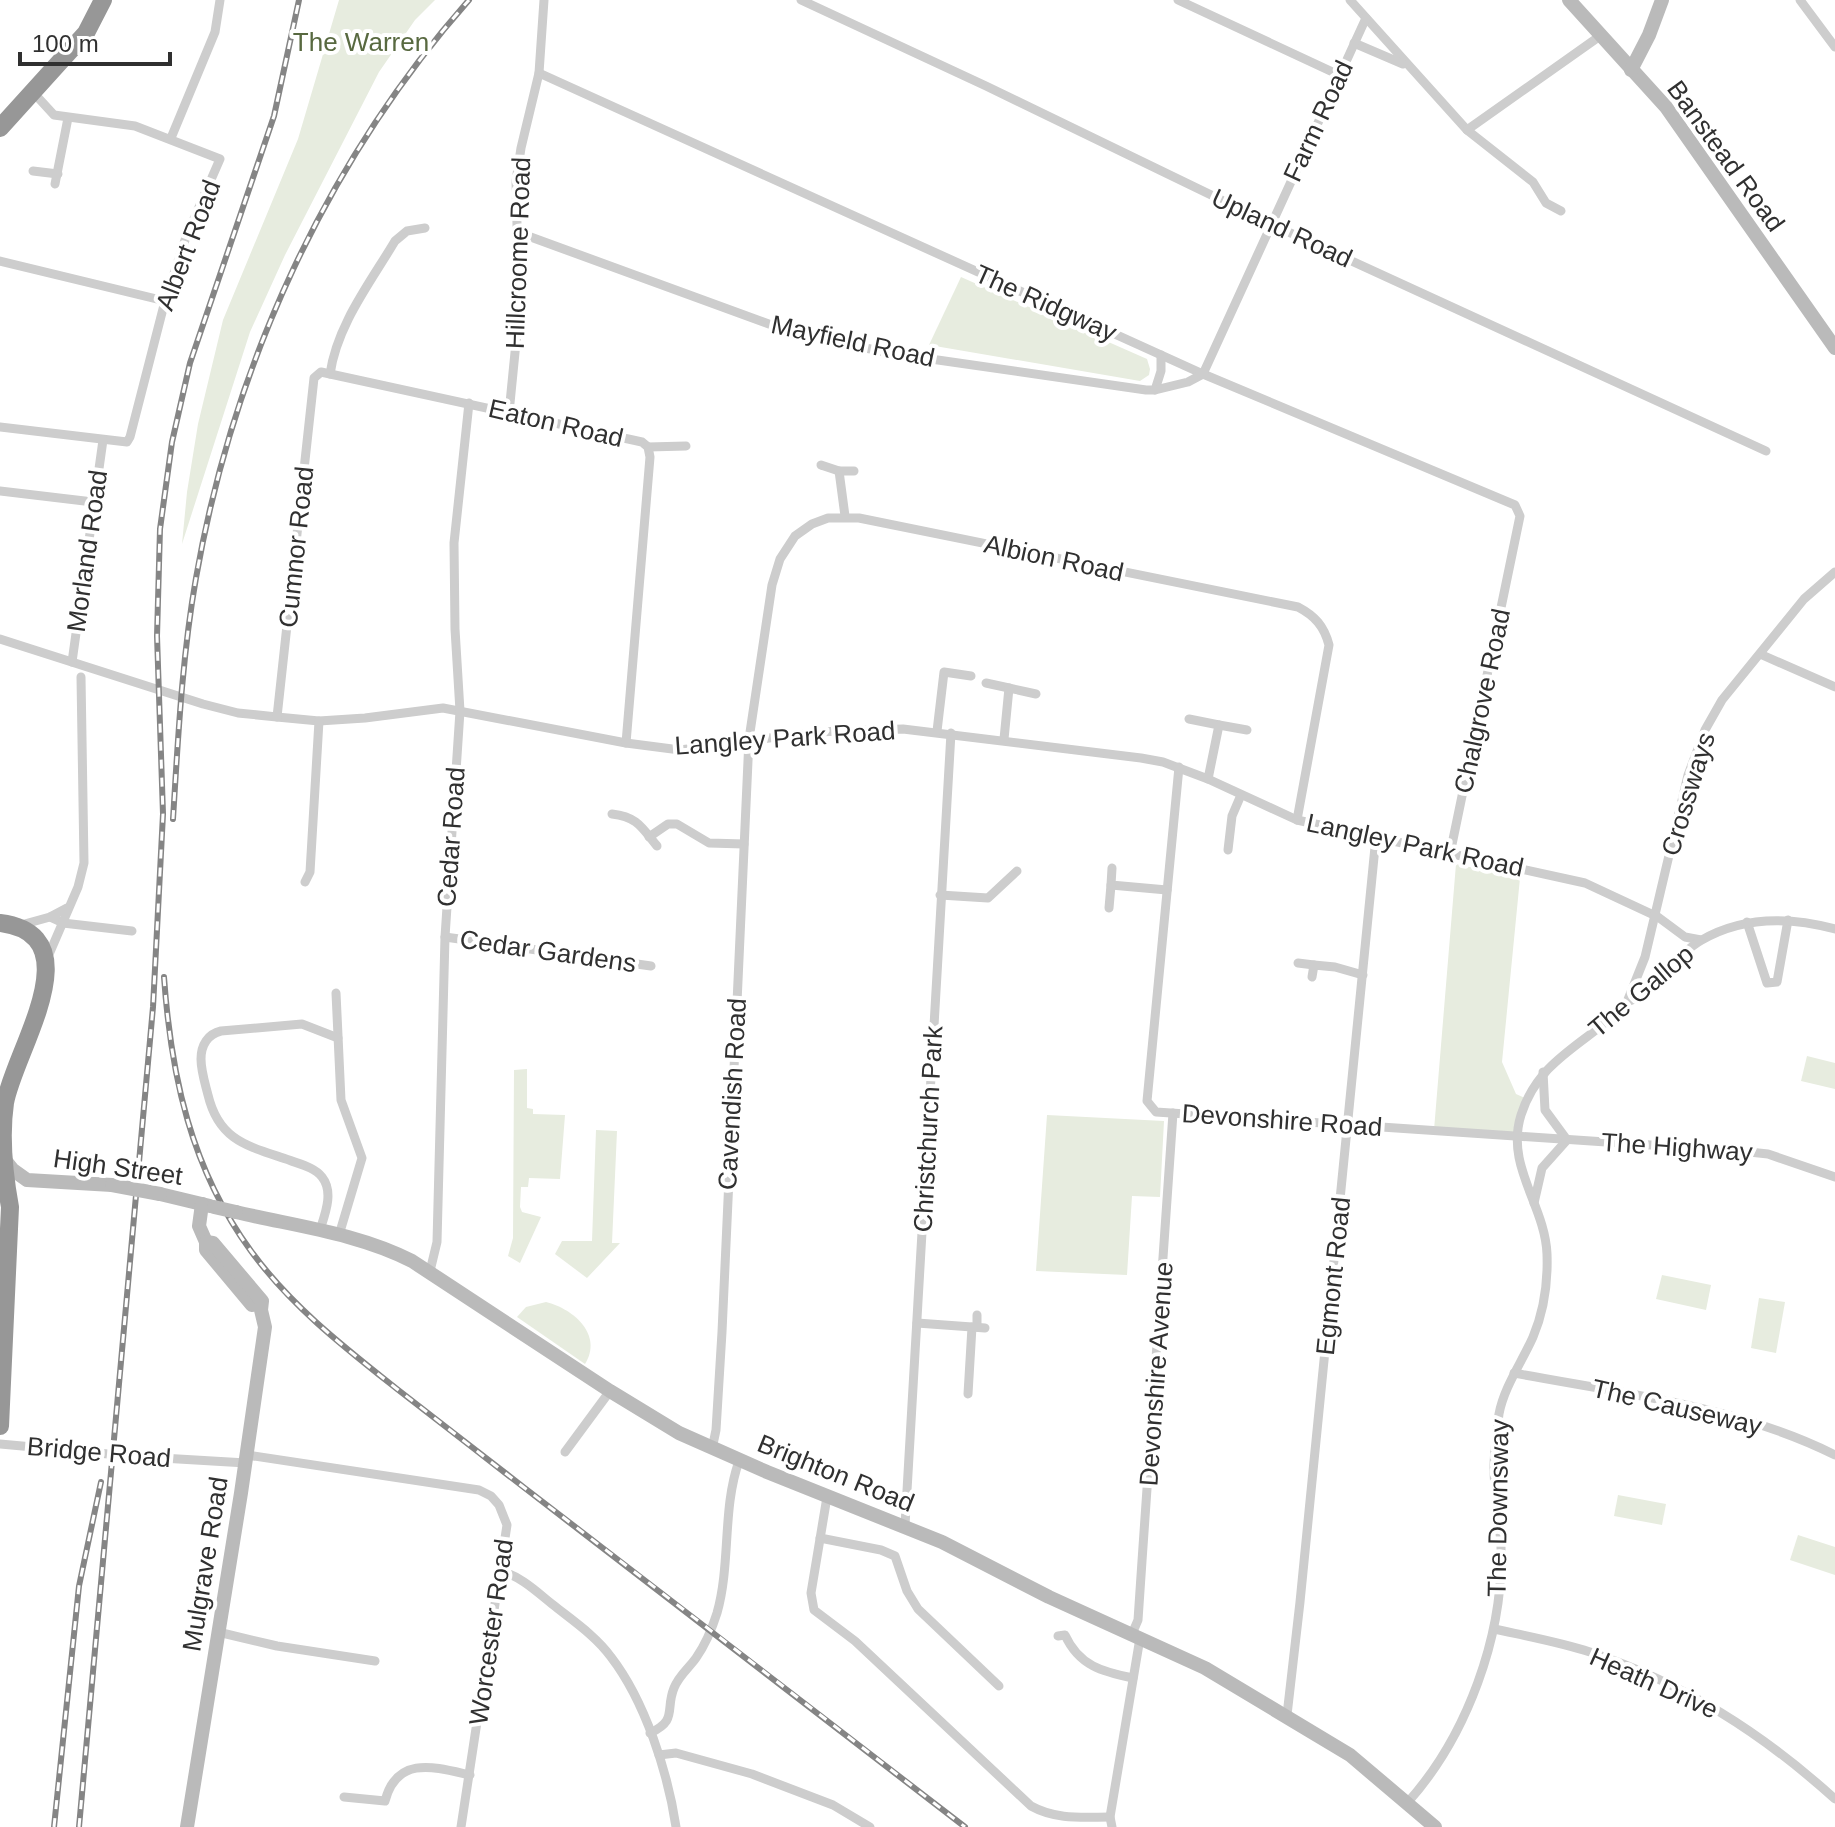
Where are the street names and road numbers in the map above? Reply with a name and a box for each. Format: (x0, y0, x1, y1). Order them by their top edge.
street label: Farm Road (1277, 56, 1359, 186)
street label: Banstead Road (1661, 75, 1791, 237)
street label: Hillcroome Road (500, 156, 536, 350)
street label: Albert Road (149, 176, 227, 314)
street label: Upland Road (1207, 182, 1357, 274)
street label: The Ridgway (971, 258, 1121, 348)
street label: Mayfield Road (769, 309, 937, 373)
street label: Eaton Road (486, 393, 626, 453)
street label: Cumnor Road (273, 465, 319, 629)
street label: Morland Road (61, 468, 113, 634)
street label: Albion Road (982, 529, 1126, 587)
street label: Chalgrove Road (1448, 606, 1516, 796)
street label: Langley Park Road (674, 715, 896, 761)
street label: Crossways (1655, 729, 1721, 859)
street label: Cedar Road (431, 766, 471, 908)
street label: Langley Park Road (1304, 807, 1526, 883)
street label: Cedar Gardens (458, 924, 638, 978)
street label: The Gallop (1583, 939, 1699, 1043)
street label: Cavendish Road (712, 997, 752, 1191)
street label: Christchurch Park (908, 1024, 948, 1233)
street label: Devonshire Road (1181, 1098, 1383, 1142)
street label: The Highway (1600, 1127, 1754, 1167)
street label: High Street (52, 1143, 185, 1191)
street label: Egmont Road (1310, 1195, 1356, 1357)
street label: Devonshire Avenue (1133, 1261, 1179, 1487)
street label: The Causeway (1589, 1373, 1765, 1441)
street label: The Downsway (1481, 1419, 1515, 1597)
street label: Brighton Road (753, 1428, 919, 1518)
street label: Bridge Road (26, 1431, 172, 1473)
street label: Mulgrave Road (176, 1475, 234, 1653)
street label: Worcester Road (463, 1537, 519, 1727)
street label: Heath Drive (1585, 1641, 1723, 1725)

